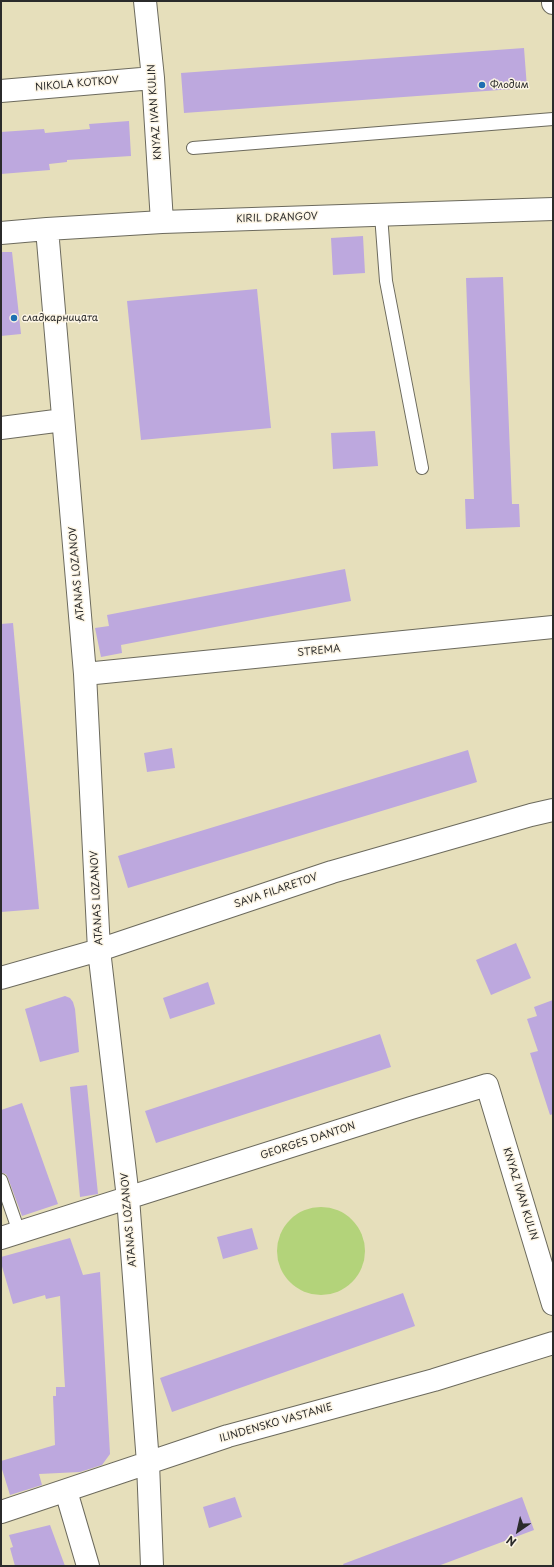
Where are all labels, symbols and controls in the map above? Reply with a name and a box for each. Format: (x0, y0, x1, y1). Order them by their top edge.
street label: KNYAZ IVAN KULIN (146, 64, 164, 160)
street label: NIKOLA KOTKOV (35, 74, 119, 94)
place label: Флодим (490, 79, 529, 91)
marker: Флодим (477, 80, 487, 90)
street label: KIRIL DRANGOV (236, 211, 318, 225)
place label: сладкарницата (22, 312, 98, 324)
marker: сладкарницата (9, 313, 19, 323)
street label: ATANAS LOZANOV (67, 526, 87, 622)
street label: STREMA (297, 643, 341, 659)
street label: ATANAS LOZANOV (89, 850, 105, 946)
street label: SAVA FILARETOV (233, 871, 319, 911)
street label: GEORGES DANTON (259, 1120, 357, 1162)
street label: KNYAZ IVAN KULIN (500, 1146, 540, 1242)
street label: ATANAS LOZANOV (119, 1172, 139, 1268)
street label: ILINDENSKO VASTANIE (218, 1401, 334, 1445)
north arrow (498, 1511, 538, 1551)
text: N (503, 1532, 519, 1551)

